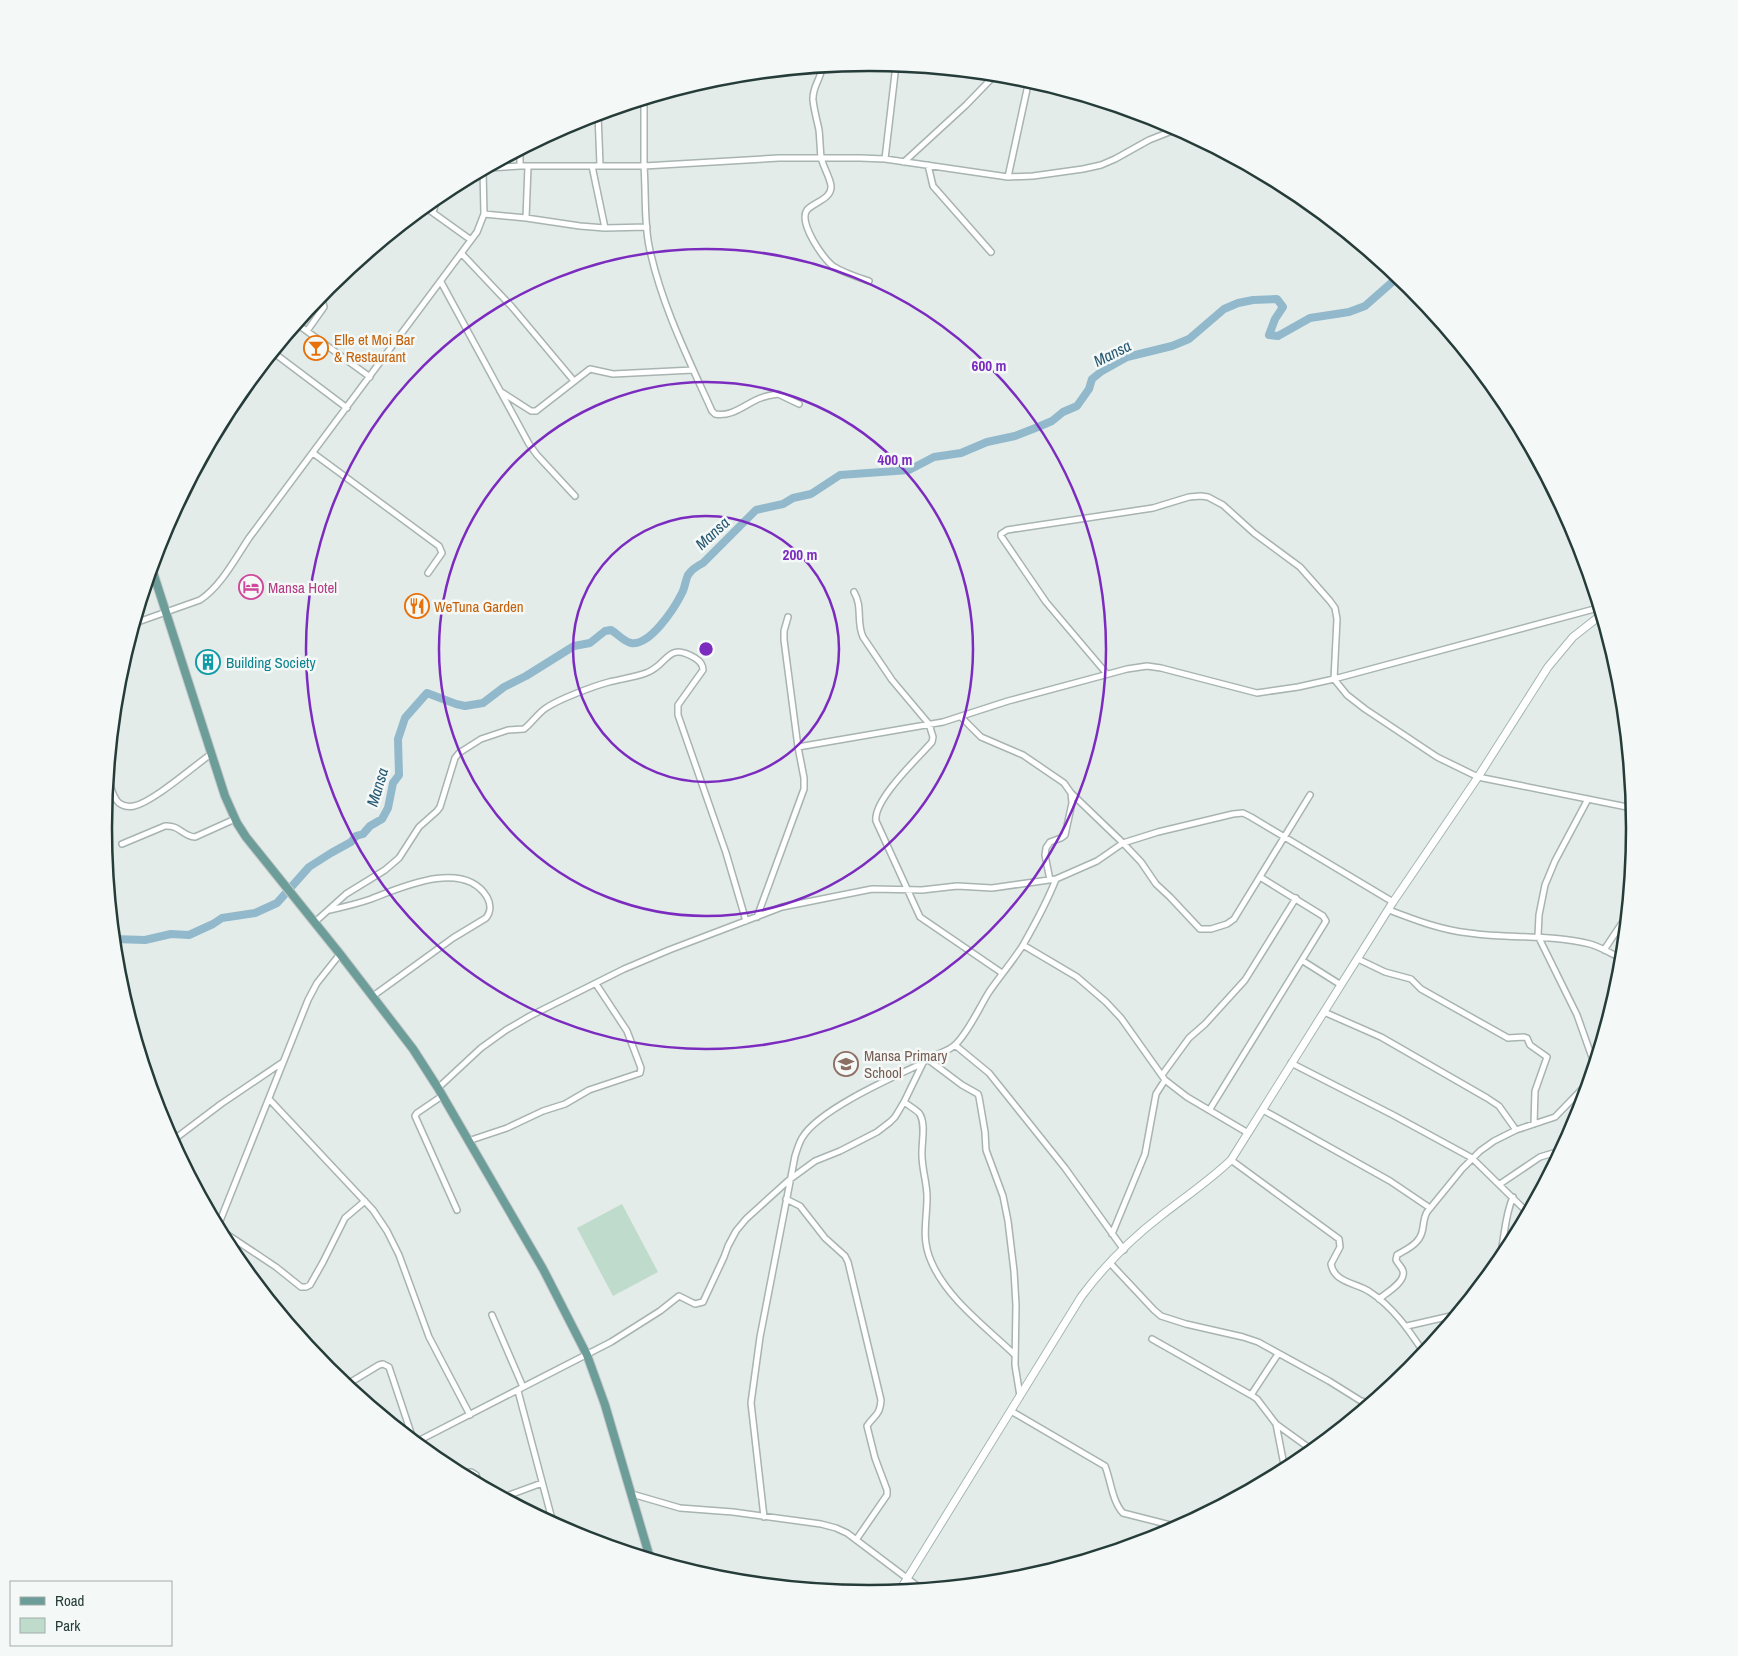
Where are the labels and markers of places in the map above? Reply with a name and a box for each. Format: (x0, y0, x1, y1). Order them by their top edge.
place label: Elle et Moi Bar & Restaurant (334, 329, 415, 367)
bar icon: Elle et Moi Bar & Restaurant (303, 335, 329, 361)
hotel icon: Mansa Hotel (238, 574, 264, 600)
place label: Mansa Hotel (268, 577, 337, 598)
restaurant icon: WeTuna Garden (404, 593, 430, 619)
place label: WeTuna Garden (434, 596, 524, 617)
centre of rings (697, 640, 715, 658)
building icon: Building Society (195, 649, 221, 675)
place label: Building Society (226, 652, 316, 673)
place label: Mansa Primary School (864, 1045, 948, 1083)
school or university icon: Mansa Primary School (833, 1051, 859, 1077)

